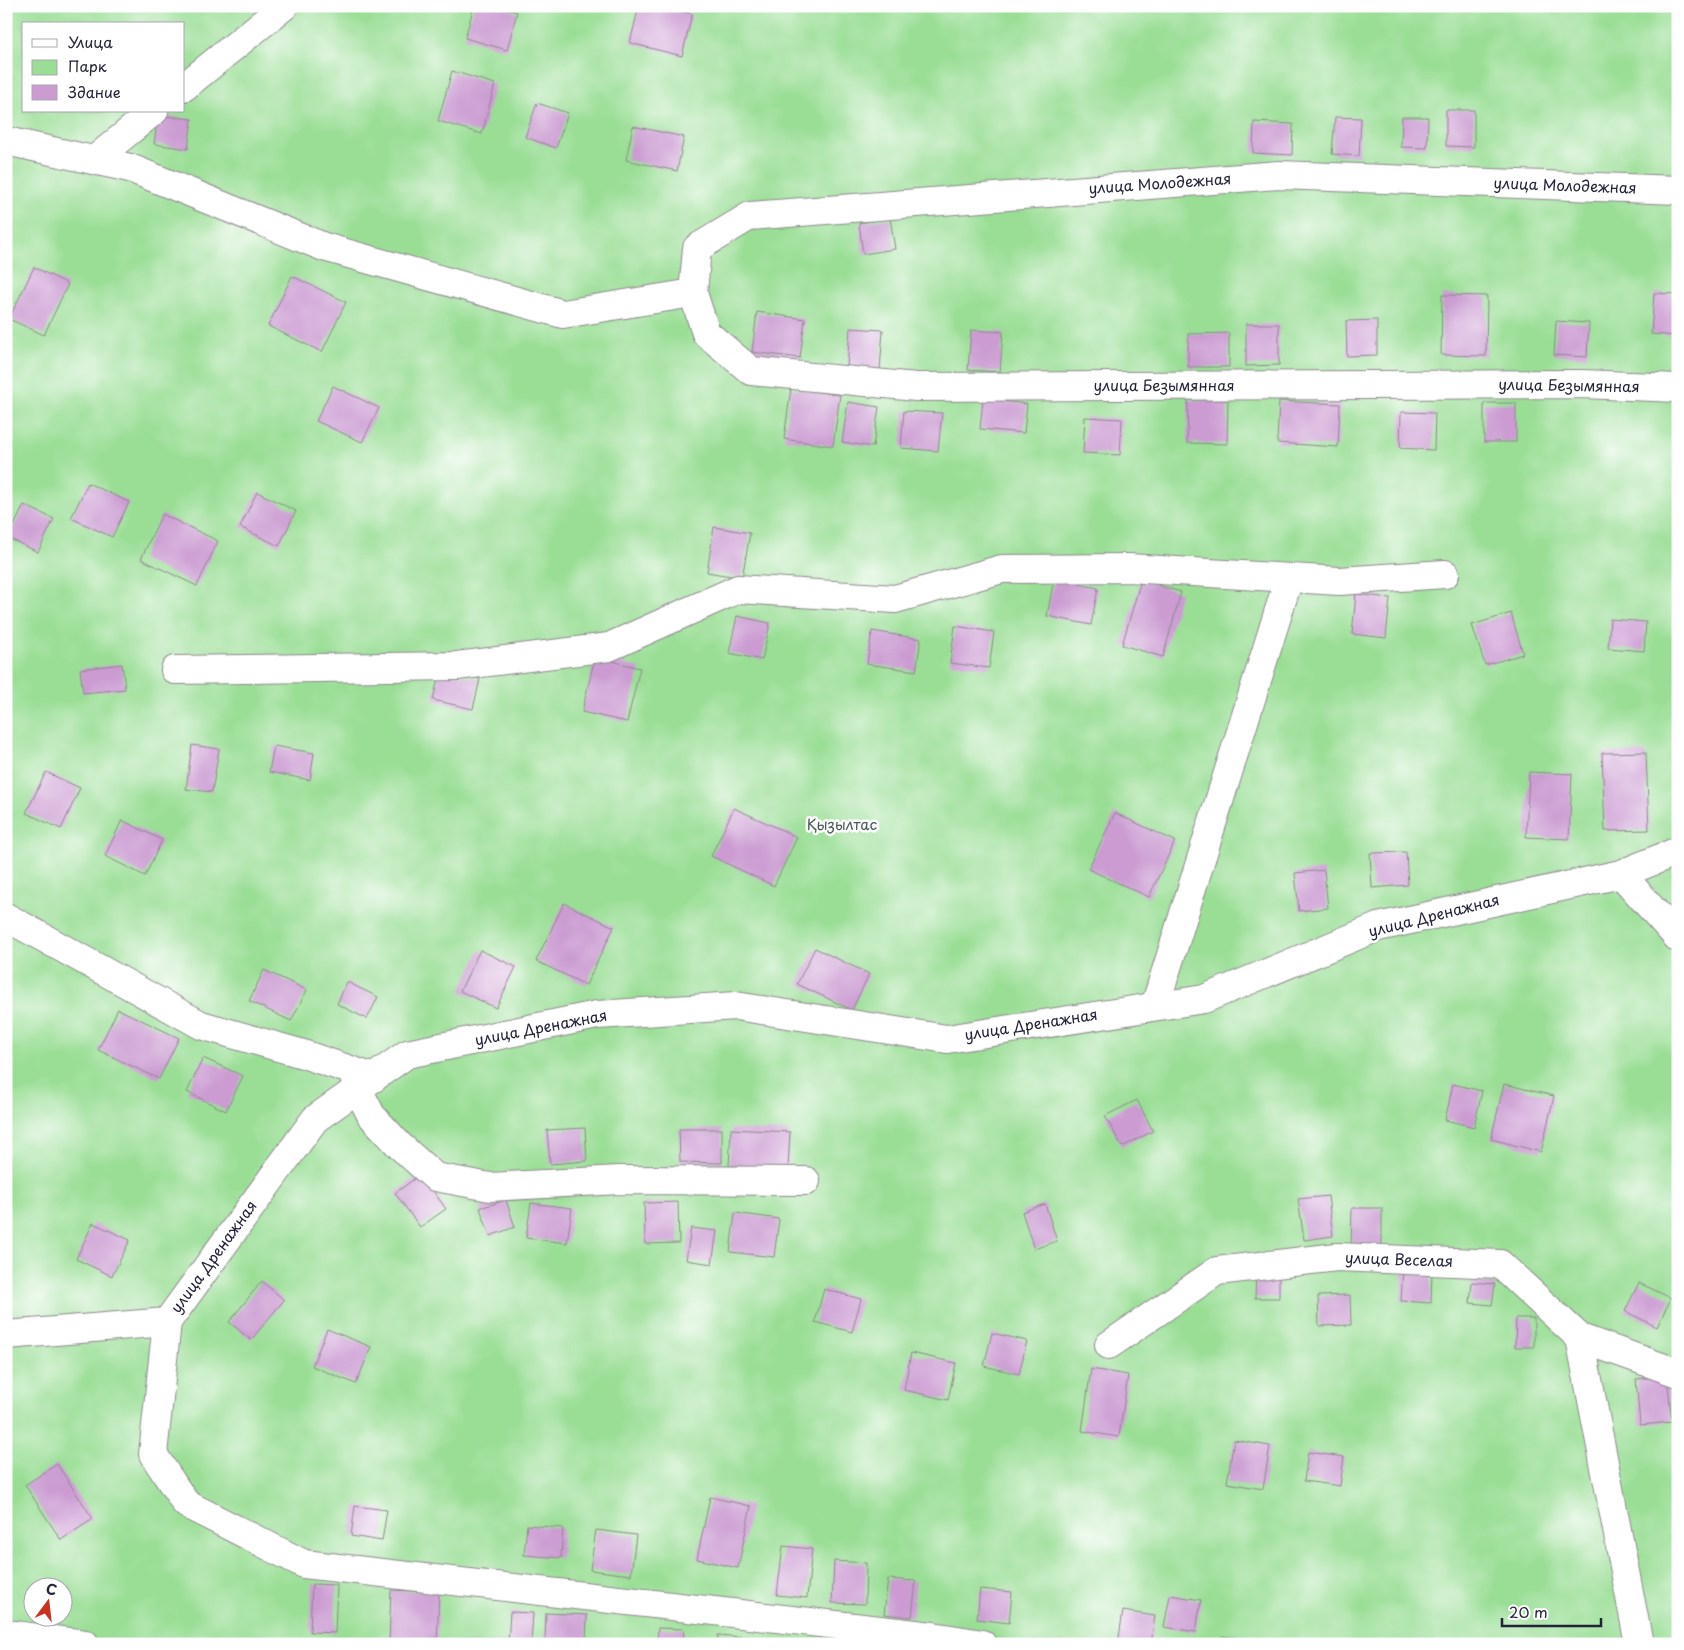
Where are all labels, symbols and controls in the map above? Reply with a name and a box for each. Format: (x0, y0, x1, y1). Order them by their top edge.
legend (22, 22, 185, 112)
text: Улица (68, 30, 113, 53)
text: Парк (68, 54, 107, 77)
text: Здание (68, 80, 121, 103)
street label: улица Молодежная (1088, 166, 1232, 199)
street label: улица Молодежная (1493, 171, 1637, 198)
street label: улица Безымянная (1498, 372, 1640, 397)
street label: улица Безымянная (1093, 373, 1235, 396)
park label: Қызылтас (807, 812, 877, 835)
street label: улица Дренажная (1366, 887, 1502, 942)
street label: улица Дренажная (473, 1002, 609, 1051)
street label: улица Дренажная (963, 1002, 1099, 1045)
street label: улица Дренажная (164, 1195, 262, 1317)
street label: улица Веселая (1345, 1245, 1453, 1272)
text: С (44, 1577, 59, 1600)
north arrow (22, 1578, 72, 1628)
scale bar (1502, 1595, 1600, 1627)
text: 20 m (1509, 1600, 1548, 1623)

